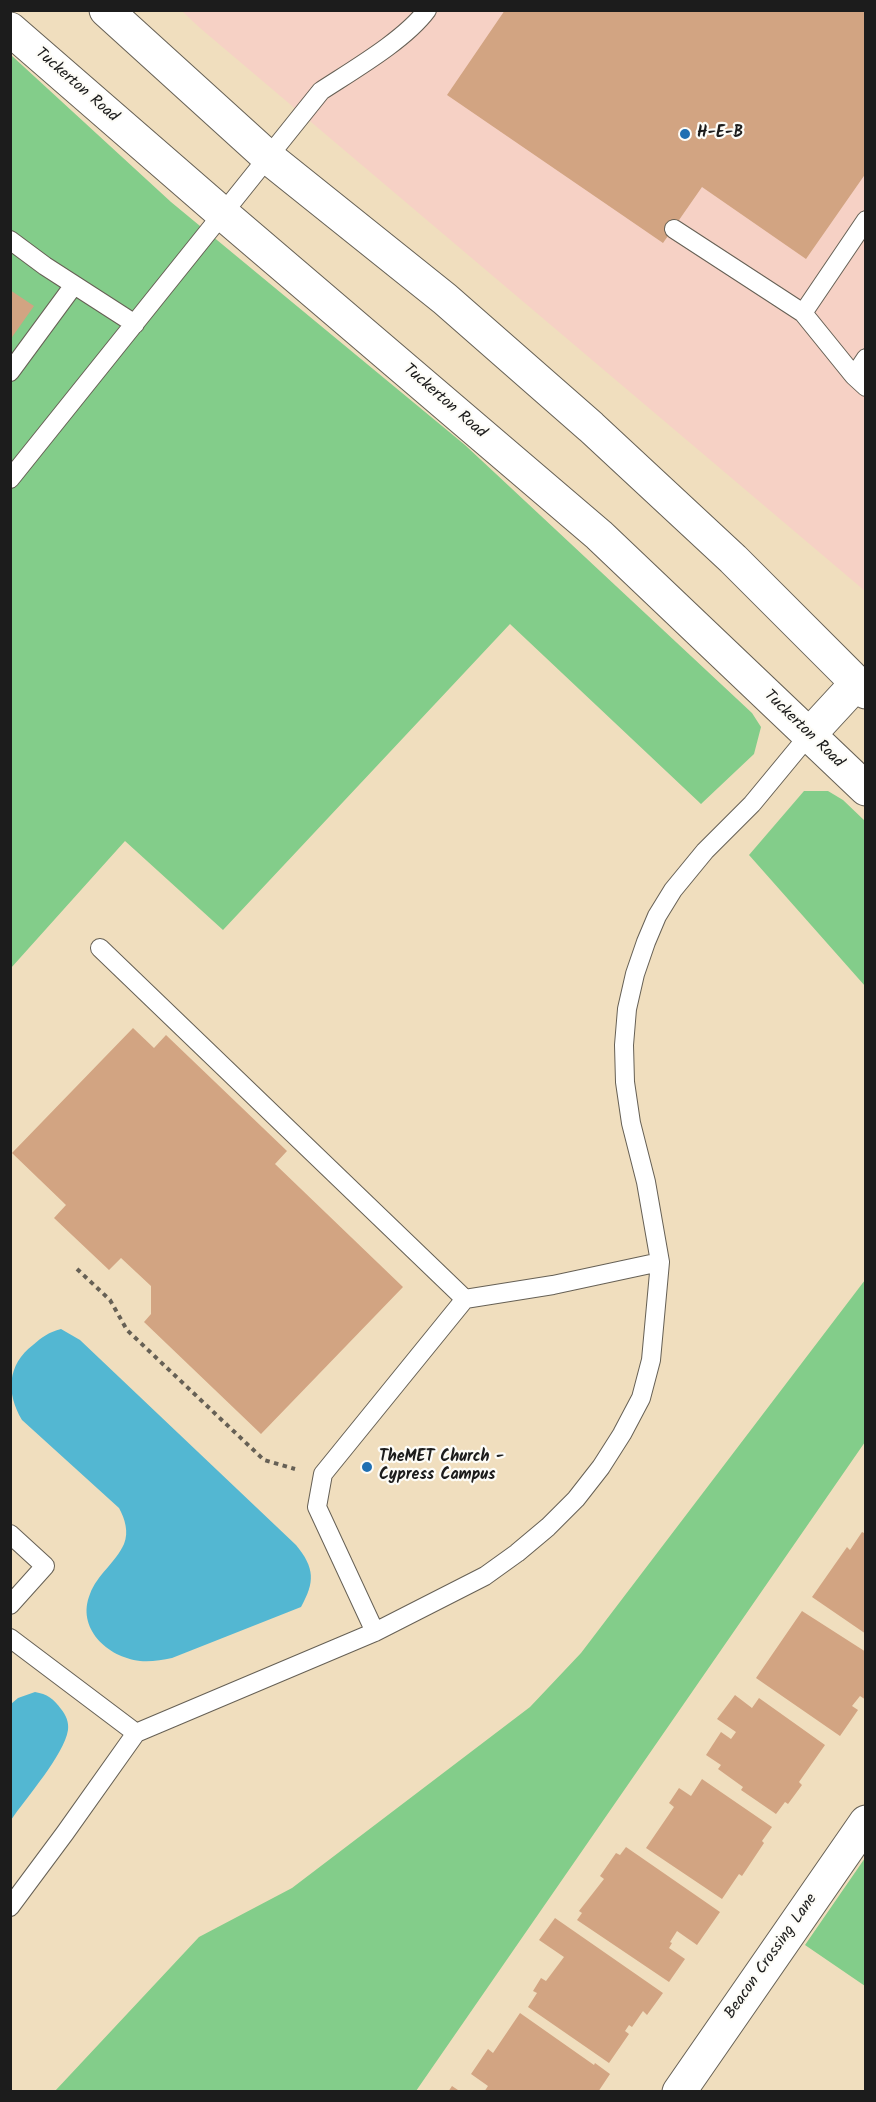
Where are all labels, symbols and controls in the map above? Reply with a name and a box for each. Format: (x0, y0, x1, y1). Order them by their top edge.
street label: Tuckerton Road (31, 45, 121, 127)
place label: H-E-B (697, 124, 743, 144)
marker: H-E-B (678, 127, 692, 141)
street label: Tuckerton Road (399, 361, 489, 443)
street label: Tuckerton Road (759, 687, 847, 773)
place label: TheMET Church - Cypress Campus (379, 1448, 504, 1486)
marker: TheMET Church - Cypress Campus (360, 1460, 374, 1474)
street label: Beacon Crossing Lane (722, 1891, 822, 2023)

